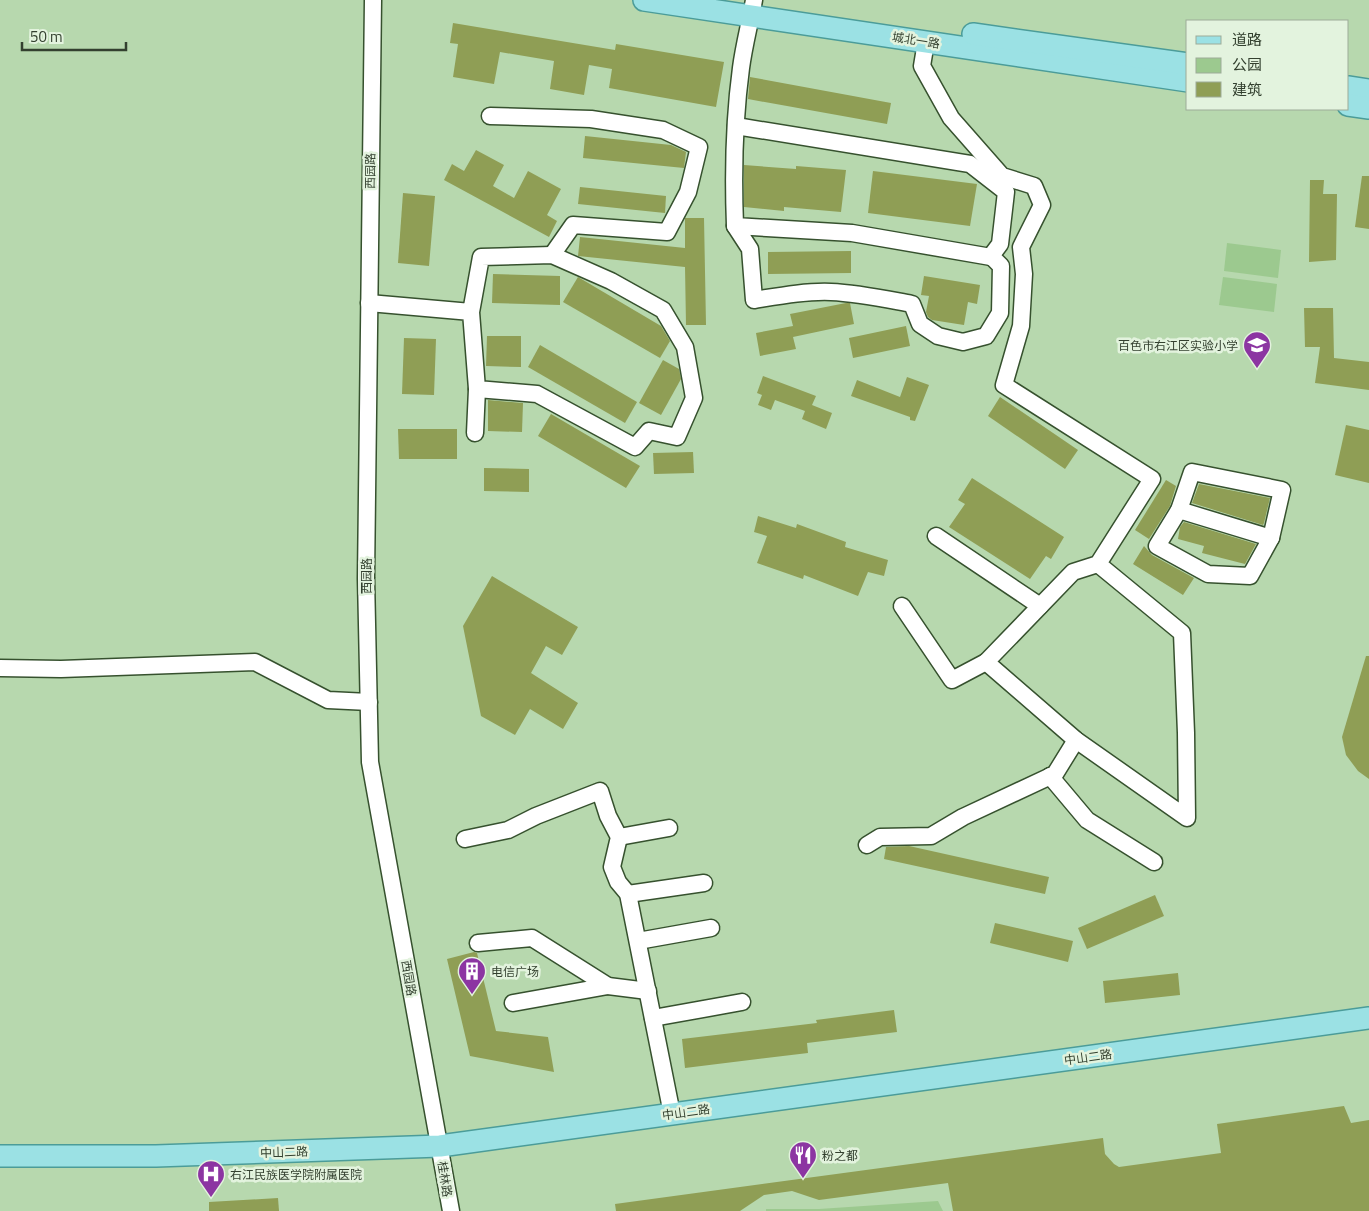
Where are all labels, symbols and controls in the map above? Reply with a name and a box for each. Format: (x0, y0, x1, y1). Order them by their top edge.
scale bar (22, 20, 126, 52)
legend (1186, 20, 1349, 110)
text: 50 m (30, 25, 63, 48)
street label: 城北一路 (891, 27, 941, 53)
text: 道路 (1232, 28, 1262, 51)
text: 公园 (1232, 53, 1262, 76)
text: 建筑 (1232, 78, 1262, 101)
street label: 西园路 (360, 153, 380, 189)
school or university icon: 百色市右江区实验小学 (1242, 330, 1272, 369)
place label: 百色市右江区实验小学 (1118, 336, 1238, 355)
street label: 西园路 (357, 558, 376, 594)
building icon: 电信广场 (457, 956, 487, 995)
street label: 西园路 (397, 959, 421, 997)
place label: 电信广场 (491, 962, 539, 981)
street label: 中山二路 (1063, 1044, 1113, 1070)
street label: 中山二路 (661, 1099, 711, 1125)
restaurant icon: 粉之都 (788, 1140, 818, 1179)
street label: 中山二路 (260, 1142, 308, 1162)
place label: 粉之都 (822, 1146, 858, 1165)
hospital icon: 右江民族医学院附属医院 (196, 1159, 226, 1198)
street label: 桂林路 (433, 1160, 457, 1198)
place label: 右江民族医学院附属医院 (230, 1165, 362, 1184)

